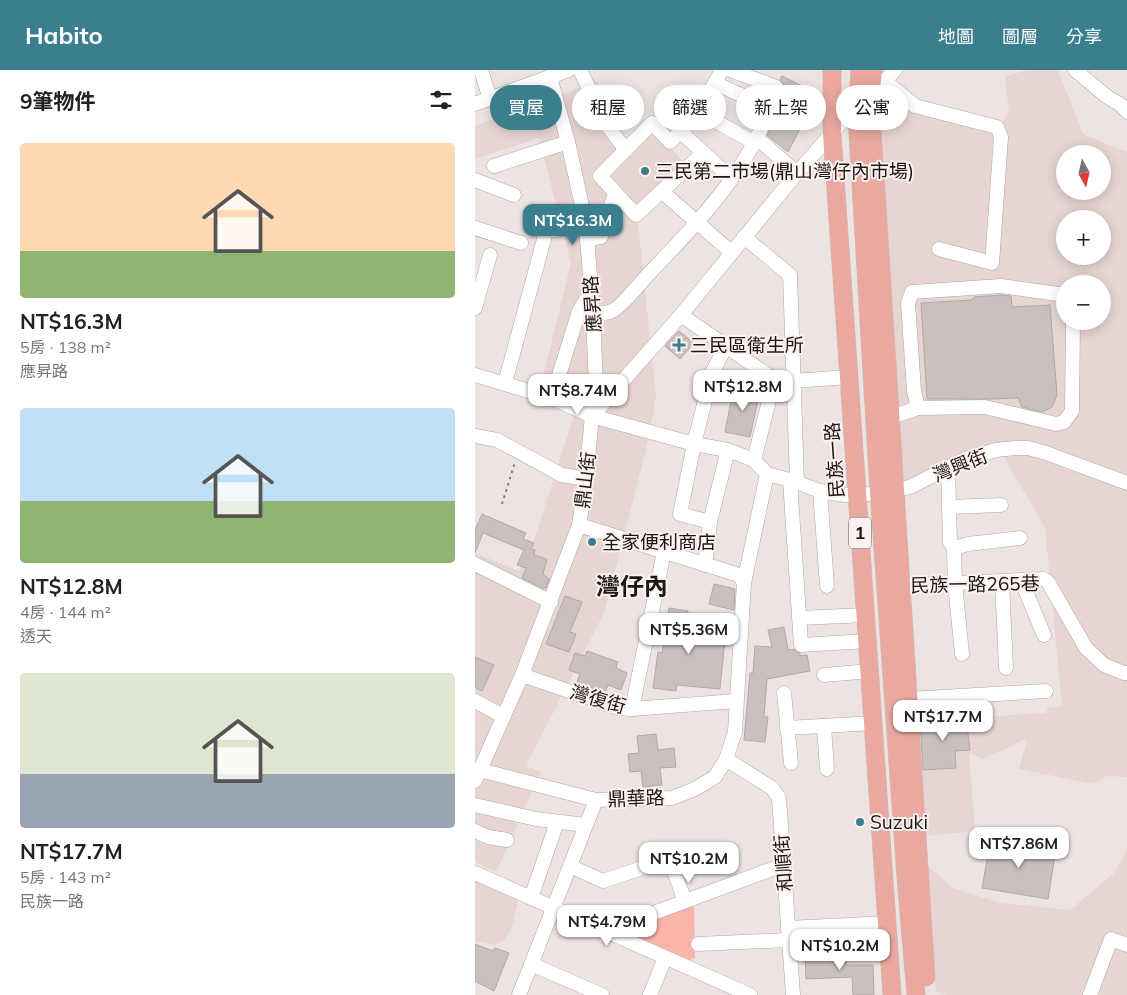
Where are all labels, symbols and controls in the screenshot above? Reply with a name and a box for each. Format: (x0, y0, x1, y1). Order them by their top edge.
text: Habito (25, 20, 103, 50)
text: 地圖 (938, 25, 974, 48)
text: 圖層 (1002, 25, 1038, 48)
text: 分享 (1066, 25, 1102, 48)
chip: 買屋 (490, 85, 562, 130)
chip: 租屋 (572, 85, 644, 130)
chip: 篩選 (654, 85, 726, 130)
chip: 新上架 (736, 85, 826, 130)
chip: 公寓 (836, 85, 908, 130)
icon: filters (427, 86, 455, 114)
text: 9筆物件 (20, 88, 96, 114)
north arrow (1056, 145, 1111, 200)
map controls (1056, 145, 1111, 330)
place label: 三民第二市場(鼎山灣仔內市場) (655, 159, 914, 183)
marker: 三民第二市場(鼎山灣仔內市場) (639, 165, 651, 177)
icon: home (193, 176, 283, 266)
pin: NT$16.3M (521, 204, 625, 246)
text: NT$16.3M (534, 210, 612, 230)
button: + (1056, 210, 1111, 265)
street label: 應昇路 (578, 275, 606, 333)
button: − (1056, 275, 1111, 330)
text: NT$16.3M (20, 308, 123, 334)
place label: 三民區衛生所 (690, 333, 804, 357)
text: 5房 · 138 m² (20, 337, 111, 357)
marker: 三民區衛生所 (672, 338, 686, 352)
text: 應昇路 (20, 361, 68, 381)
pin: NT$12.8M (691, 370, 795, 412)
pin: NT$8.74M (526, 374, 630, 416)
text: NT$12.8M (704, 376, 782, 396)
text: NT$8.74M (539, 380, 617, 400)
street label: 民族一路 (819, 421, 849, 499)
icon: home (193, 441, 283, 531)
street label: 灣興街 (929, 443, 991, 487)
street label: 鼎山街 (570, 450, 600, 510)
road number: 1 (849, 518, 871, 548)
place label: 全家便利商店 (602, 530, 716, 554)
marker: 全家便利商店 (586, 536, 598, 548)
district label: 灣仔內 (596, 571, 668, 601)
street label: 民族一路265巷 (910, 571, 1040, 597)
text: NT$12.8M (20, 573, 123, 599)
text: 4房 · 144 m² (20, 602, 111, 622)
pin: NT$5.36M (637, 612, 741, 655)
text: NT$5.36M (650, 619, 728, 639)
text: 透天 (20, 626, 52, 646)
street label: 灣復街 (567, 680, 629, 718)
pin: NT$17.7M (891, 700, 995, 742)
icon: home (193, 706, 283, 796)
text: NT$17.7M (904, 706, 982, 726)
street label: 鼎華路 (607, 785, 665, 811)
place label: Suzuki (870, 810, 928, 834)
marker: Suzuki (854, 816, 866, 828)
pin: NT$7.86M (967, 826, 1071, 869)
text: NT$7.86M (980, 833, 1058, 853)
street label: 和順街 (769, 834, 797, 892)
text: NT$17.7M (20, 838, 123, 864)
pin: NT$10.2M (637, 842, 741, 884)
text: NT$10.2M (650, 848, 728, 868)
text: 5房 · 143 m² (20, 867, 111, 887)
text: 民族一路 (20, 891, 84, 911)
pin: NT$4.79M (555, 904, 659, 947)
text: NT$4.79M (568, 911, 646, 931)
pin: NT$10.2M (788, 928, 892, 971)
text: NT$10.2M (801, 935, 879, 955)

